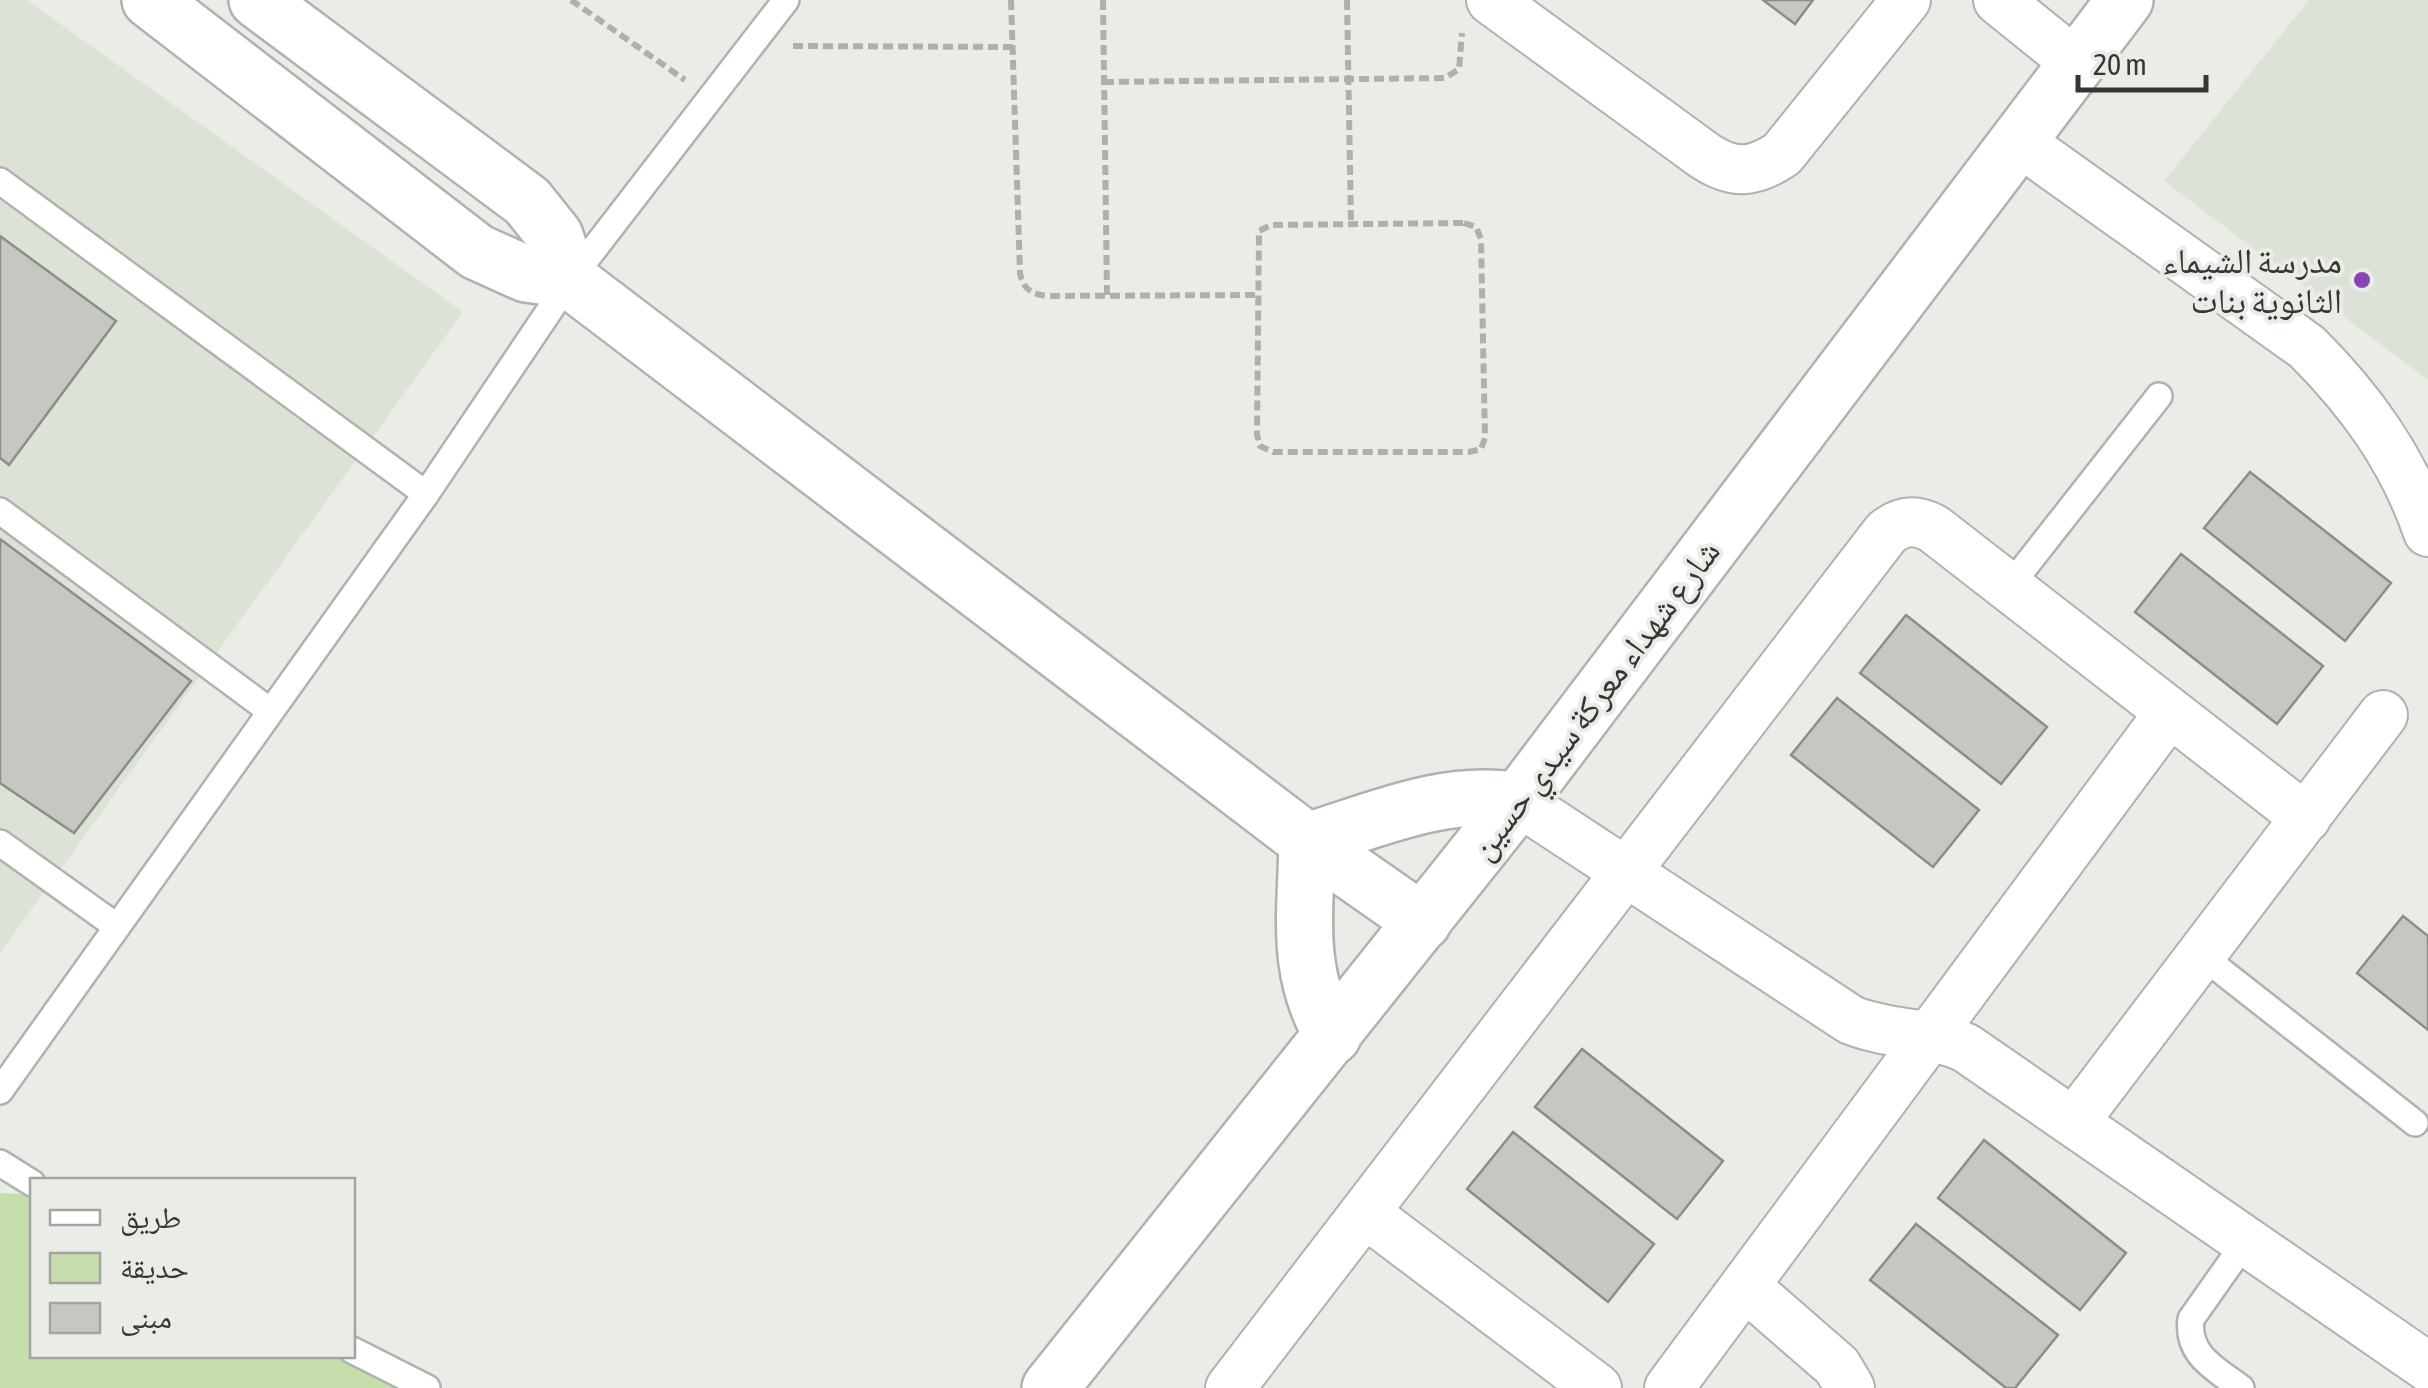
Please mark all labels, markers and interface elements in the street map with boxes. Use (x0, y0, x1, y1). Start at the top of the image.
scale bar (2078, 30, 2206, 92)
text: 20 m (2093, 47, 2147, 81)
place label: مدرسة الشيماء الثانوية بنات (2162, 240, 2342, 321)
marker: مدرسة الشيماء الثانوية بنات (2351, 269, 2373, 291)
street label: شارع شهداء معركة سيدي حسين (1461, 531, 1734, 872)
legend (30, 1178, 355, 1358)
text: طريق (120, 1200, 181, 1236)
text: حديقة (120, 1250, 189, 1285)
text: مبنى (120, 1300, 172, 1336)

